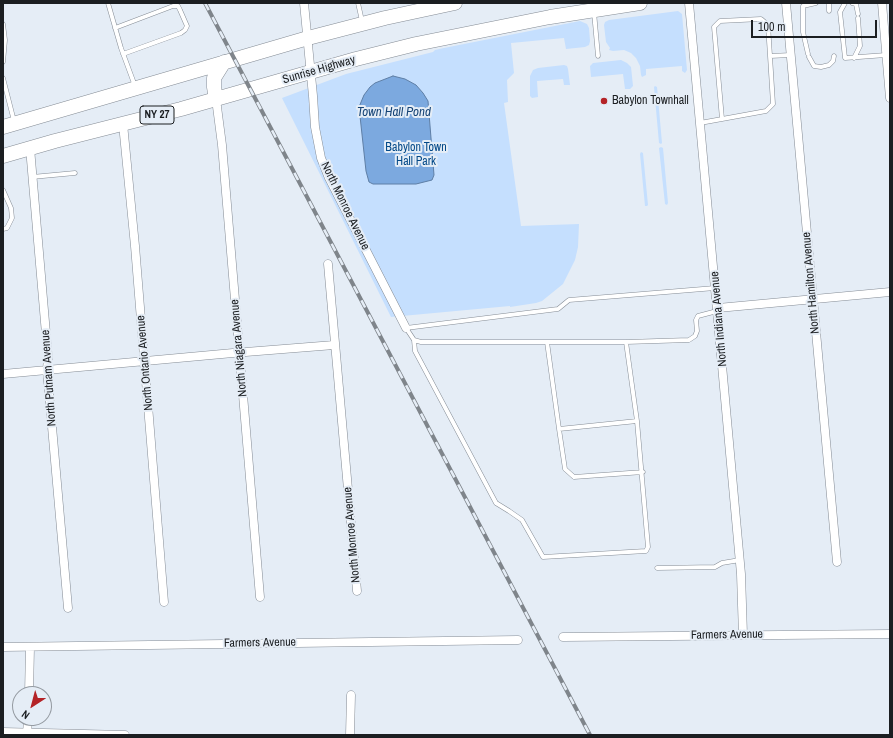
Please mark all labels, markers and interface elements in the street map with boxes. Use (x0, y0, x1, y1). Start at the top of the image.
scale bar (753, 12, 879, 38)
text: 100 m (758, 19, 785, 35)
street label: Sunrise Highway (281, 53, 357, 87)
place label: Babylon Townhall (612, 94, 689, 108)
marker: Babylon Townhall (599, 96, 609, 106)
water label: Town Hall Pond (357, 105, 431, 121)
road number: NY 27 (140, 106, 174, 124)
park label: Babylon Town Hall Park (385, 141, 447, 169)
street label: North Monroe Avenue (317, 160, 373, 252)
street label: North Hamilton Avenue (799, 232, 823, 334)
street label: North Indiana Avenue (708, 271, 730, 367)
street label: North Niagara Avenue (228, 299, 250, 397)
street label: North Ontario Avenue (134, 315, 156, 411)
street label: North Putnam Avenue (38, 329, 60, 427)
street label: North Monroe Avenue (341, 487, 363, 583)
street label: Farmers Avenue (691, 627, 763, 643)
street label: Farmers Avenue (224, 635, 296, 651)
north arrow (12, 686, 52, 726)
text: N (19, 707, 32, 722)

